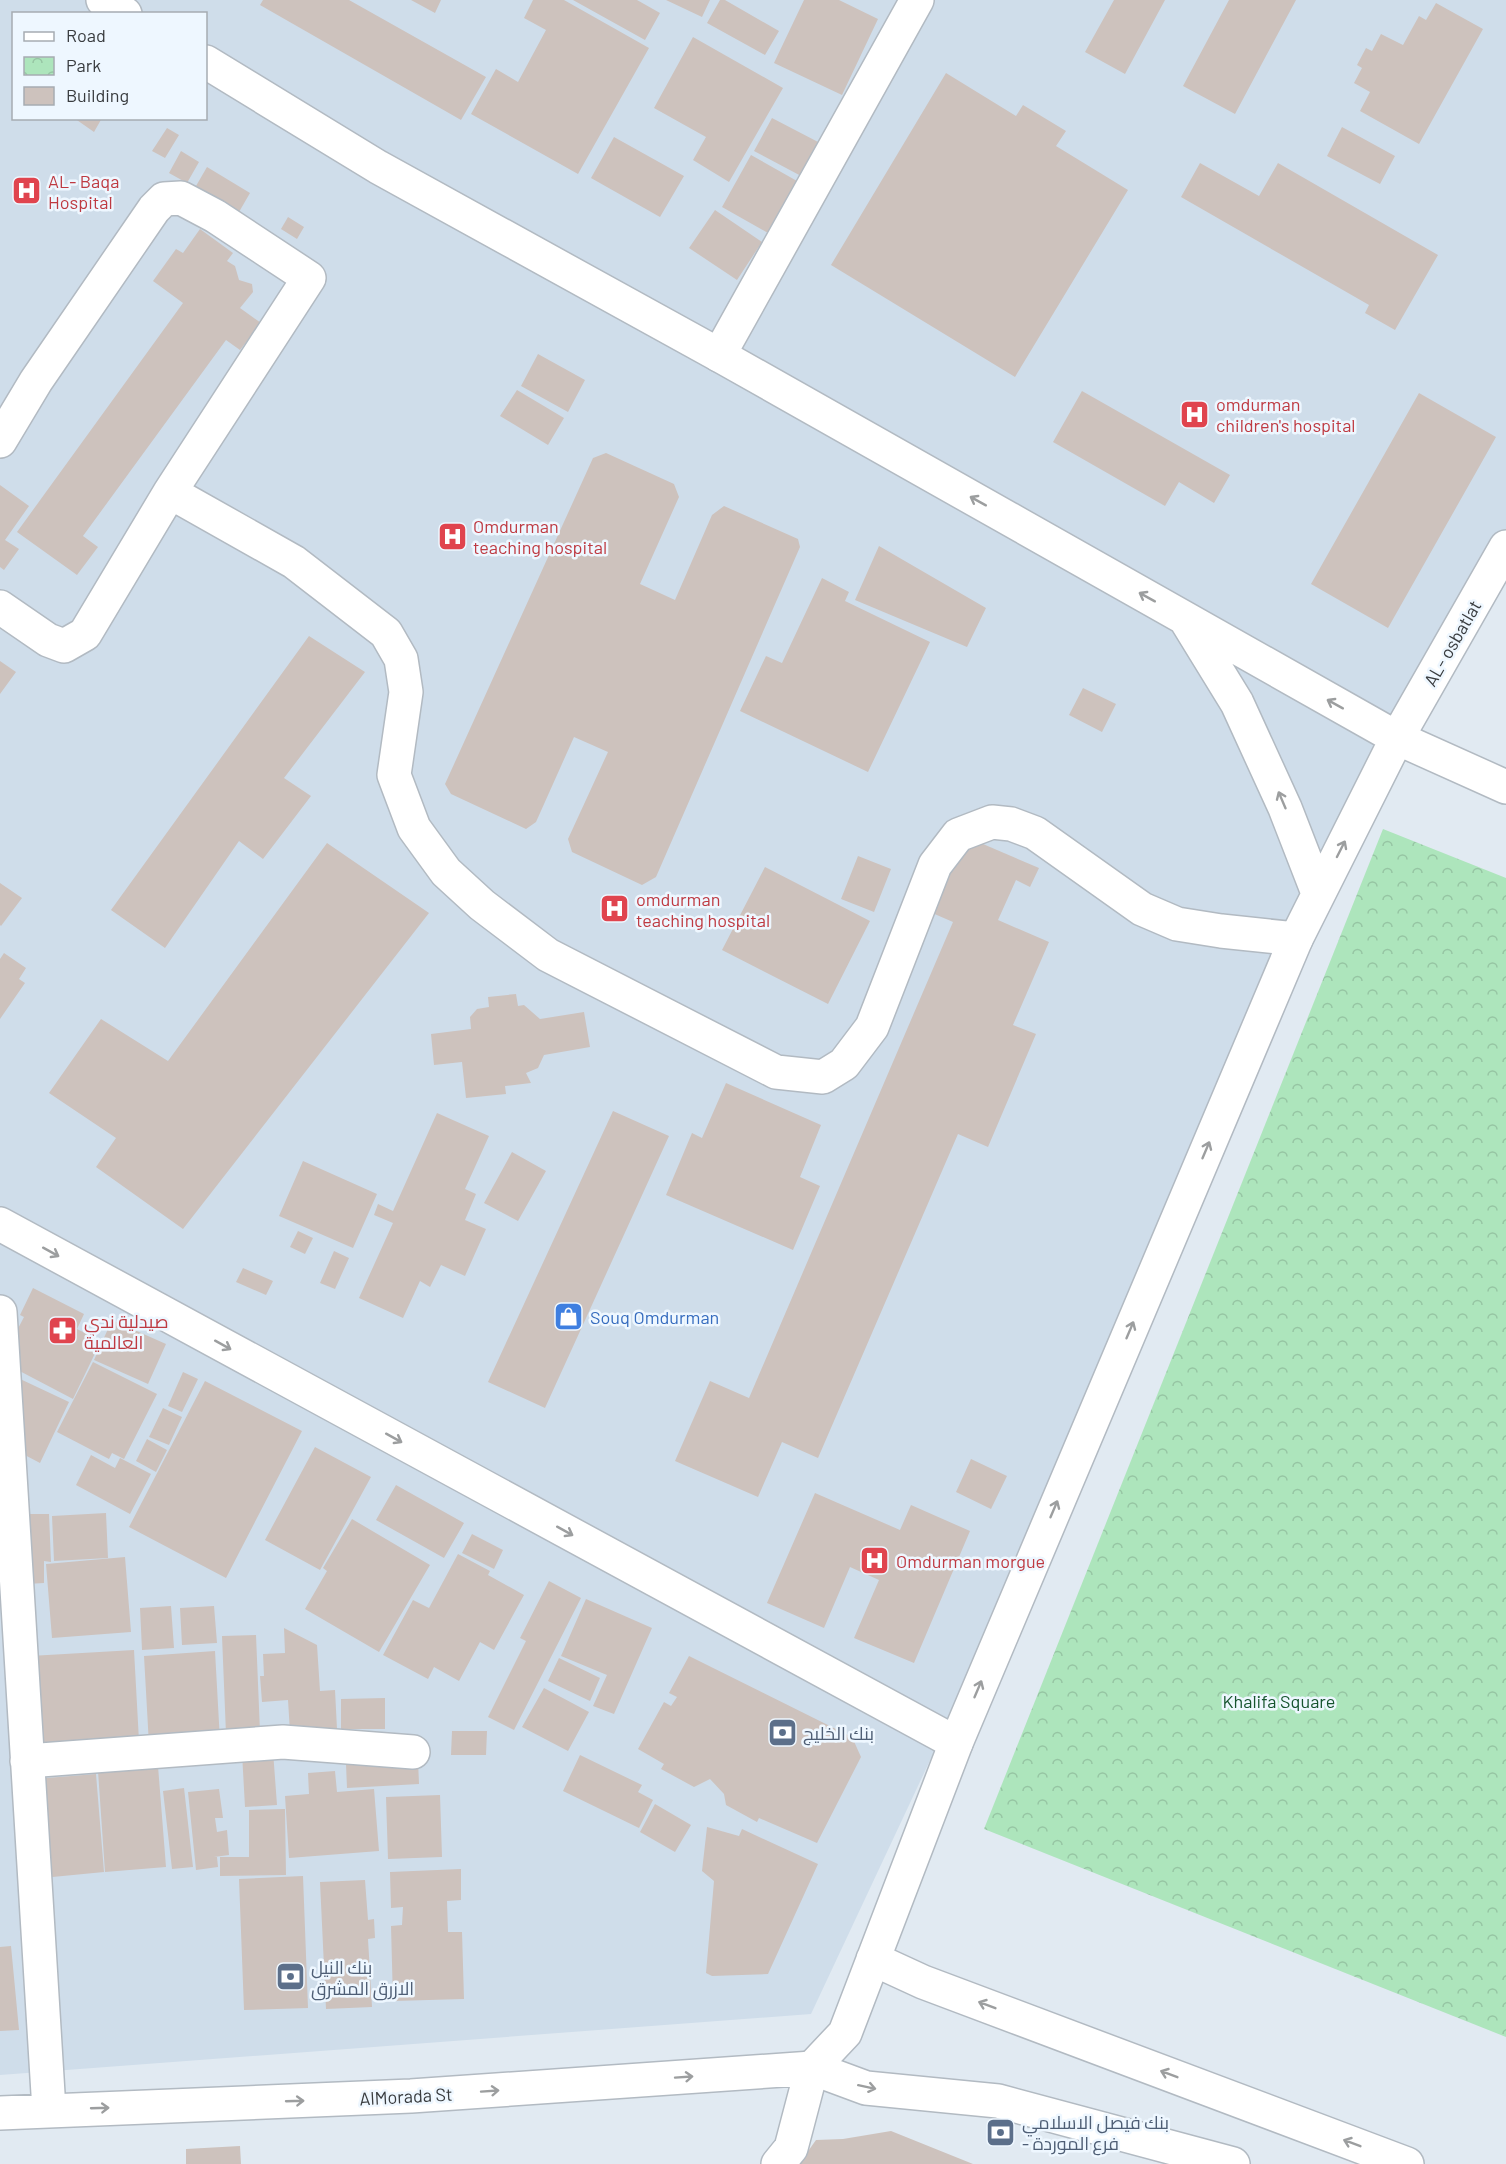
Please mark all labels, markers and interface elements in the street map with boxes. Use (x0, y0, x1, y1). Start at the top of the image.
legend (12, 12, 207, 120)
text: Road (66, 24, 106, 46)
text: Park (66, 54, 101, 76)
text: Building (66, 84, 129, 106)
place label: AL- Baqa Hospital (48, 170, 119, 213)
hospital icon: AL- Baqa Hospital (11, 175, 43, 207)
place label: omdurman children's hospital (1216, 393, 1355, 436)
hospital icon: omdurman children's hospital (1179, 398, 1211, 430)
one-way arrow (969, 495, 987, 506)
place label: Omdurman teaching hospital (473, 515, 607, 558)
hospital icon: Omdurman teaching hospital (436, 520, 468, 552)
one-way arrow (1139, 591, 1157, 602)
street label: AL- osbatlat (1419, 596, 1485, 690)
one-way arrow (1327, 698, 1344, 710)
one-way arrow (1275, 791, 1287, 809)
one-way arrow (1335, 841, 1347, 858)
place label: omdurman teaching hospital (636, 888, 770, 931)
hospital icon: omdurman teaching hospital (599, 893, 631, 925)
one-way arrow (1201, 1142, 1212, 1160)
one-way arrow (42, 1247, 60, 1258)
shop icon: Souq Omdurman (553, 1301, 585, 1333)
place label: Souq Omdurman (590, 1306, 719, 1328)
place label: صيدلية ندي العالمية (84, 1310, 169, 1353)
pharmacy icon: صيدلية ندي العالمية (47, 1315, 79, 1347)
one-way arrow (1125, 1321, 1136, 1339)
one-way arrow (214, 1339, 231, 1351)
one-way arrow (385, 1432, 402, 1444)
one-way arrow (1049, 1501, 1060, 1519)
one-way arrow (556, 1526, 574, 1537)
hospital icon: Omdurman morgue (859, 1545, 891, 1577)
place label: Omdurman morgue (896, 1550, 1045, 1572)
one-way arrow (974, 1680, 985, 1698)
park label: Khalifa Square (1223, 1690, 1335, 1712)
bank icon: بنك الخليج (766, 1717, 798, 1749)
place label: بنك الخليج (803, 1722, 874, 1746)
place label: بنك النيل الازرق المشرق (311, 1956, 414, 2001)
bank icon: بنك النيل الازرق المشرق (274, 1961, 306, 1993)
one-way arrow (978, 1999, 997, 2010)
one-way arrow (1161, 2068, 1179, 2079)
one-way arrow (674, 2071, 694, 2082)
one-way arrow (858, 2082, 877, 2094)
street label: AlMorada St (359, 2083, 453, 2109)
one-way arrow (479, 2085, 499, 2096)
one-way arrow (285, 2095, 305, 2106)
one-way arrow (90, 2103, 110, 2114)
place label: بنك فيصل الاسلامي - فرع الموردة (1022, 2111, 1169, 2156)
bank icon: بنك فيصل الاسلامي - فرع الموردة (985, 2116, 1017, 2148)
one-way arrow (1343, 2137, 1362, 2148)

